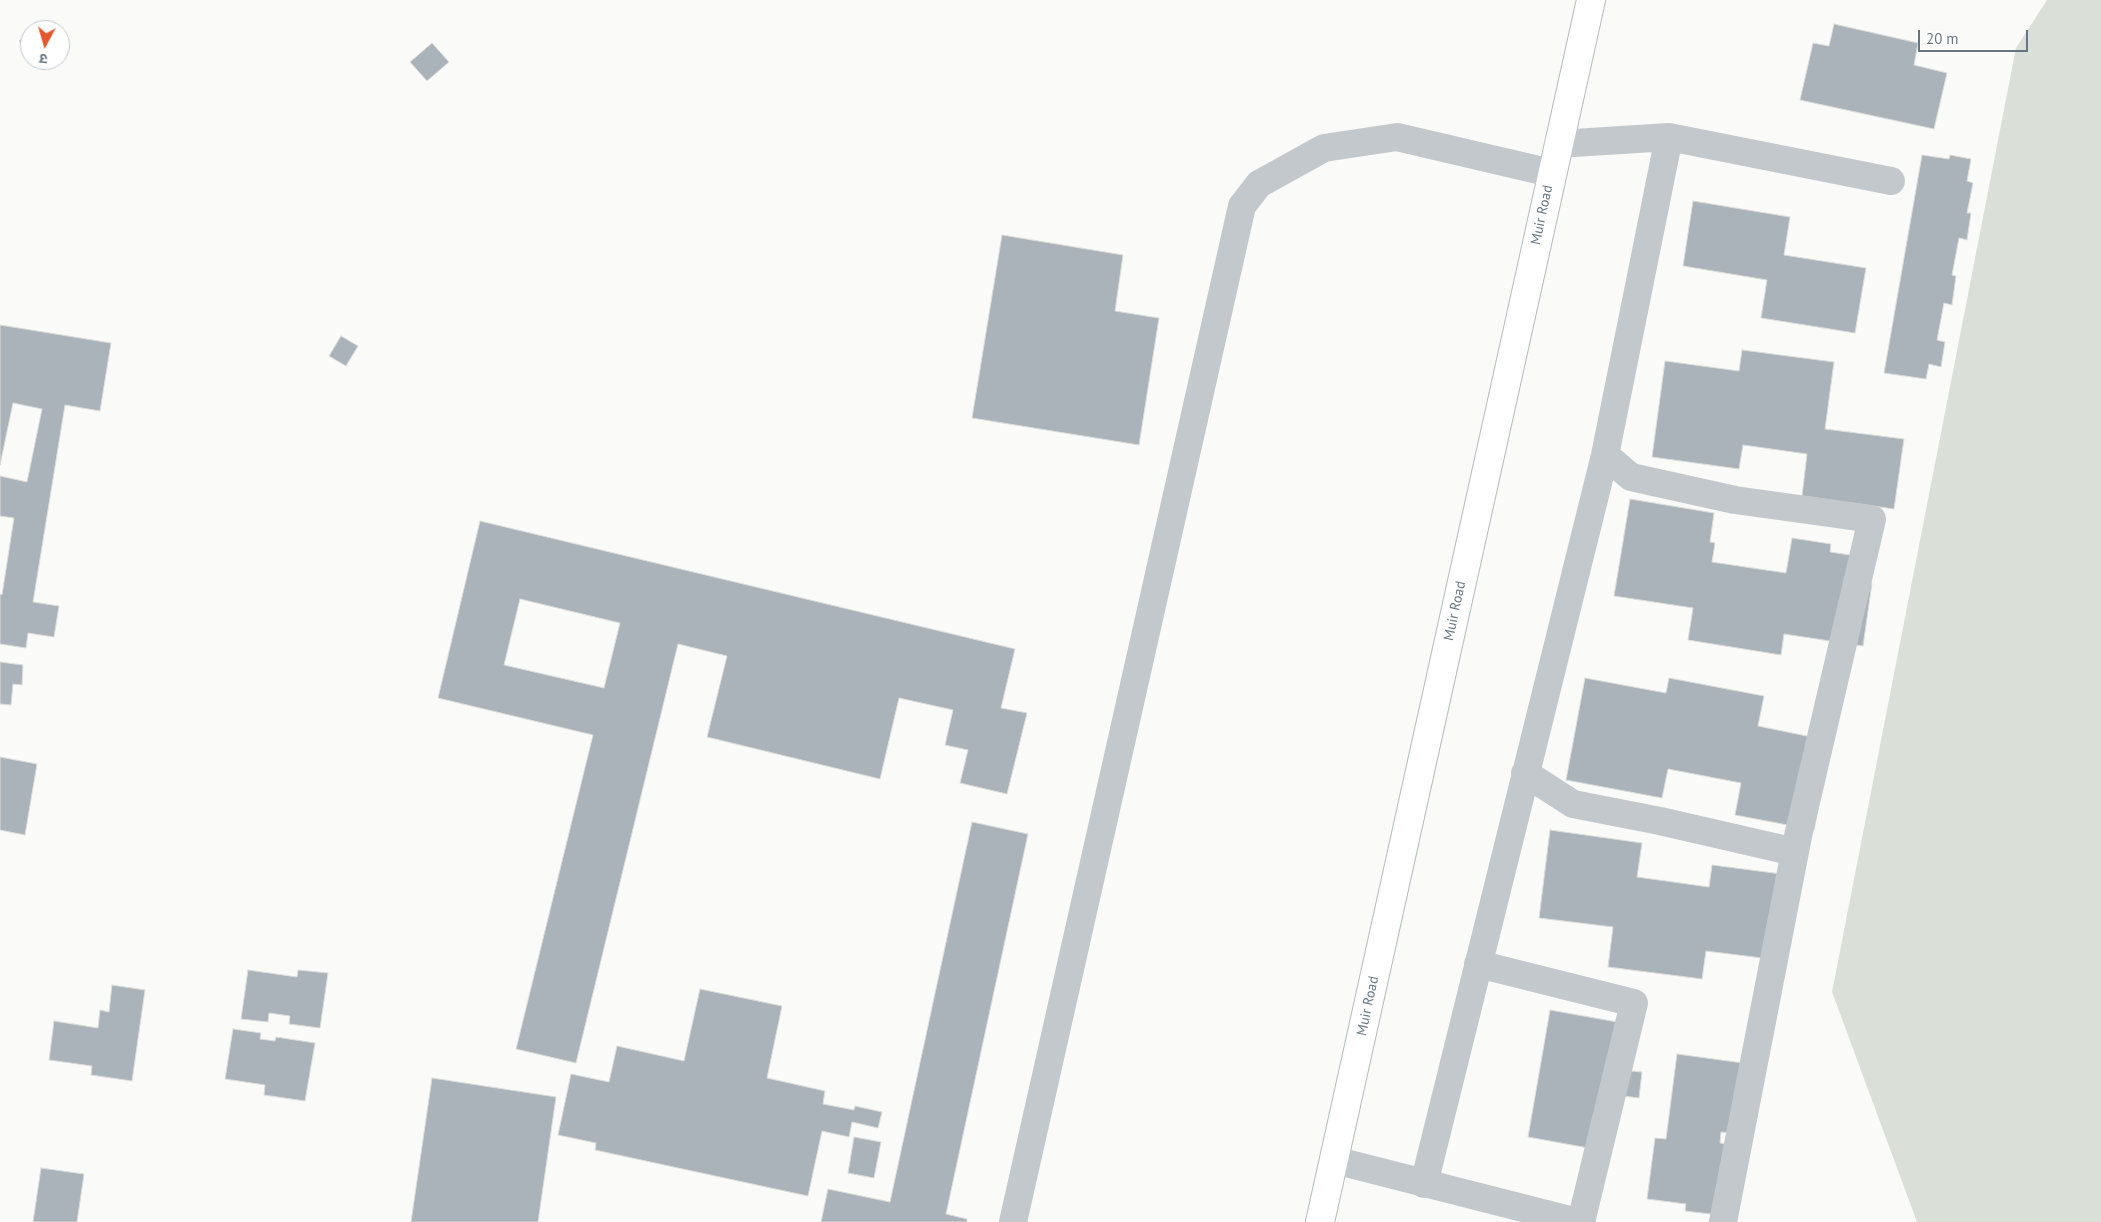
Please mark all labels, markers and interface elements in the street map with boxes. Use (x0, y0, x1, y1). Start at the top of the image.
north arrow (20, 20, 70, 70)
scale bar (1921, 20, 2031, 52)
text: 20 m (1926, 29, 1959, 48)
text: उ (39, 50, 49, 68)
street label: Muir Road (1527, 184, 1557, 246)
street label: Muir Road (1440, 580, 1470, 642)
street label: Muir Road (1353, 975, 1383, 1037)

